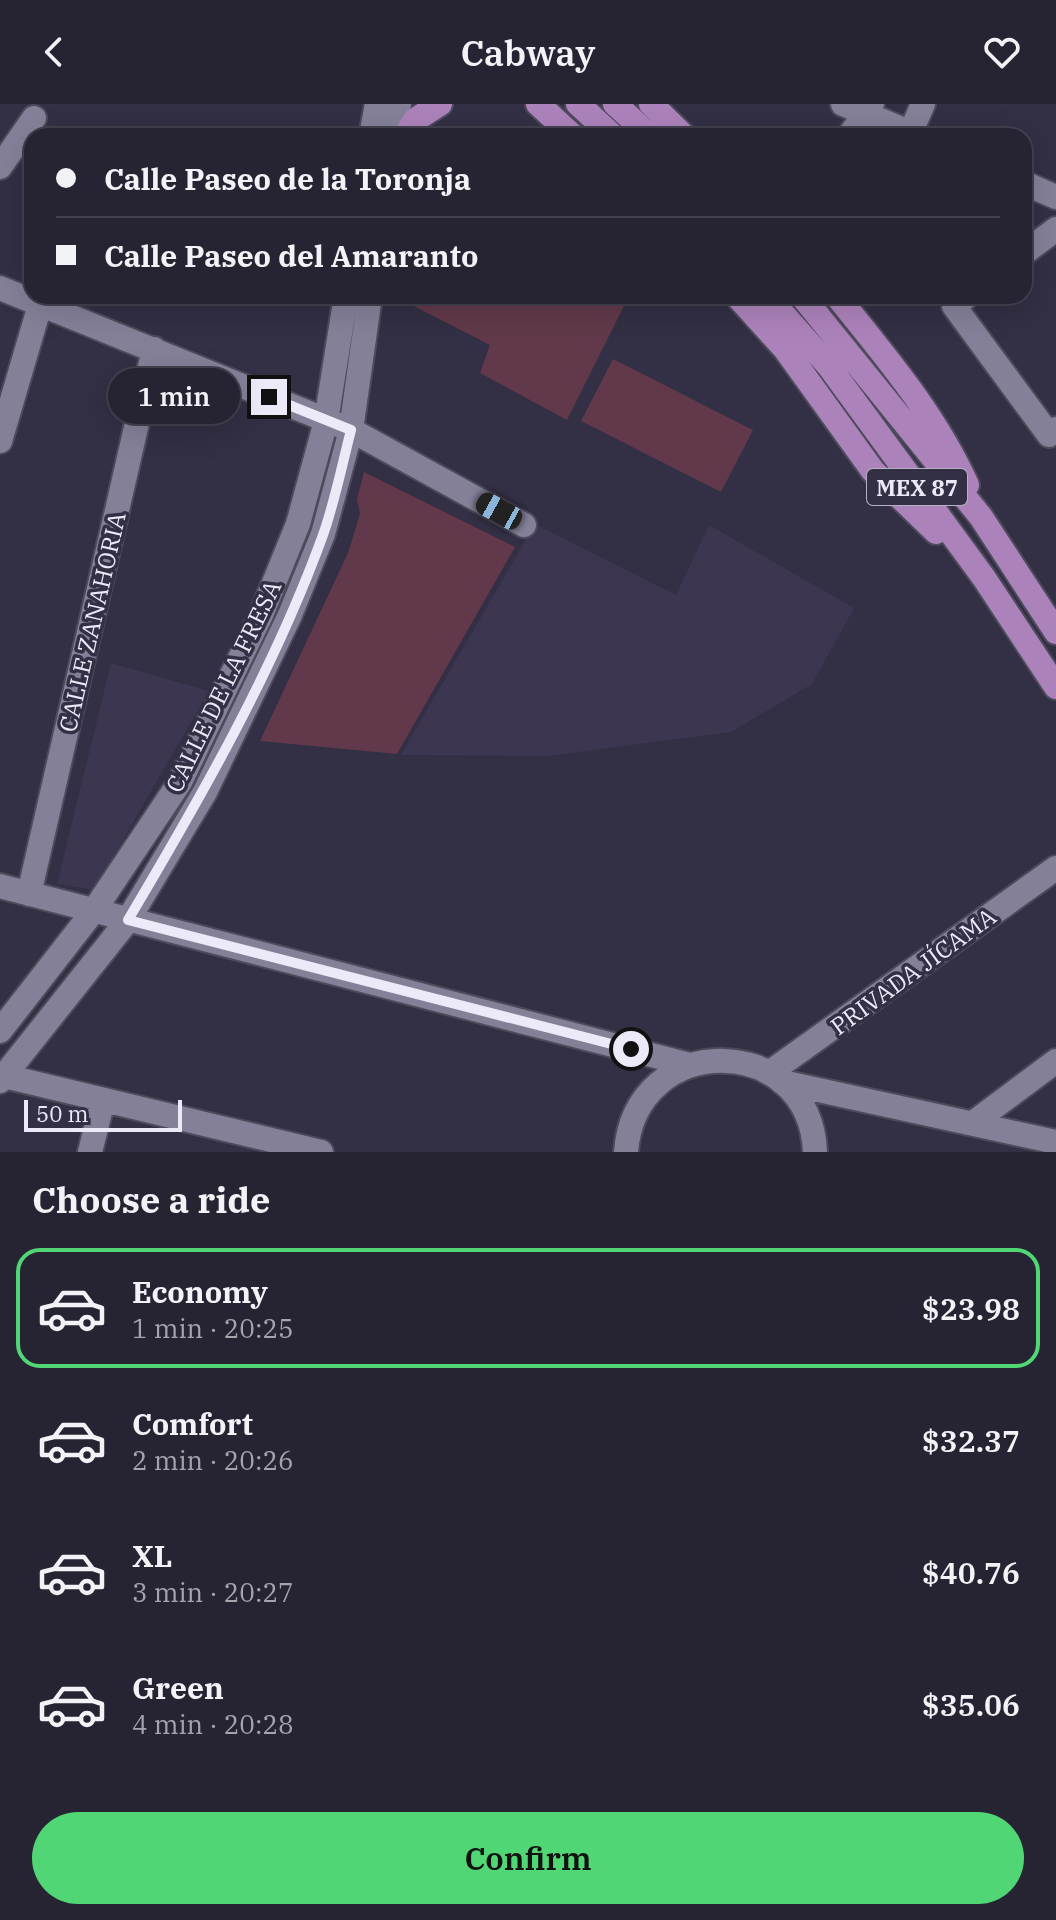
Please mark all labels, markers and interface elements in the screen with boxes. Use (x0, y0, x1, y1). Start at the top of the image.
text: Cabway (461, 29, 595, 76)
icon: back (32, 30, 76, 74)
icon: heart (980, 30, 1024, 74)
text: Calle Paseo de la Toronja (104, 159, 471, 198)
text: Calle Paseo del Amaranto (104, 236, 478, 275)
callout: 1 min (109, 369, 241, 425)
text: 1 min (138, 379, 210, 413)
route end (251, 379, 287, 415)
road number: MEX 87 (867, 469, 967, 505)
car (472, 489, 526, 533)
street label: CALLE ZANAHORIA (51, 508, 133, 735)
street label: CALLE DE LA FRESA (158, 574, 289, 797)
street label: PRIVADA JÍCAMA (824, 900, 1003, 1042)
route start (613, 1031, 649, 1067)
scale bar (24, 1096, 182, 1132)
text: 50 m (36, 1099, 88, 1128)
text: Choose a ride (32, 1176, 271, 1223)
icon: car (36, 1272, 108, 1344)
text: Economy (132, 1272, 268, 1311)
text: $23.98 (922, 1289, 1020, 1328)
text: 1 min · 20:25 (132, 1311, 294, 1345)
icon: car (36, 1404, 108, 1476)
text: Comfort (132, 1404, 253, 1443)
text: $32.37 (922, 1421, 1020, 1460)
text: 2 min · 20:26 (132, 1443, 294, 1477)
icon: car (36, 1536, 108, 1608)
text: XL (132, 1536, 172, 1575)
text: $40.76 (922, 1553, 1020, 1592)
text: 3 min · 20:27 (132, 1575, 294, 1609)
icon: car (36, 1668, 108, 1740)
text: Green (132, 1668, 224, 1707)
text: $35.06 (922, 1685, 1020, 1724)
text: 4 min · 20:28 (132, 1707, 294, 1741)
button: Confirm (32, 1812, 1024, 1904)

